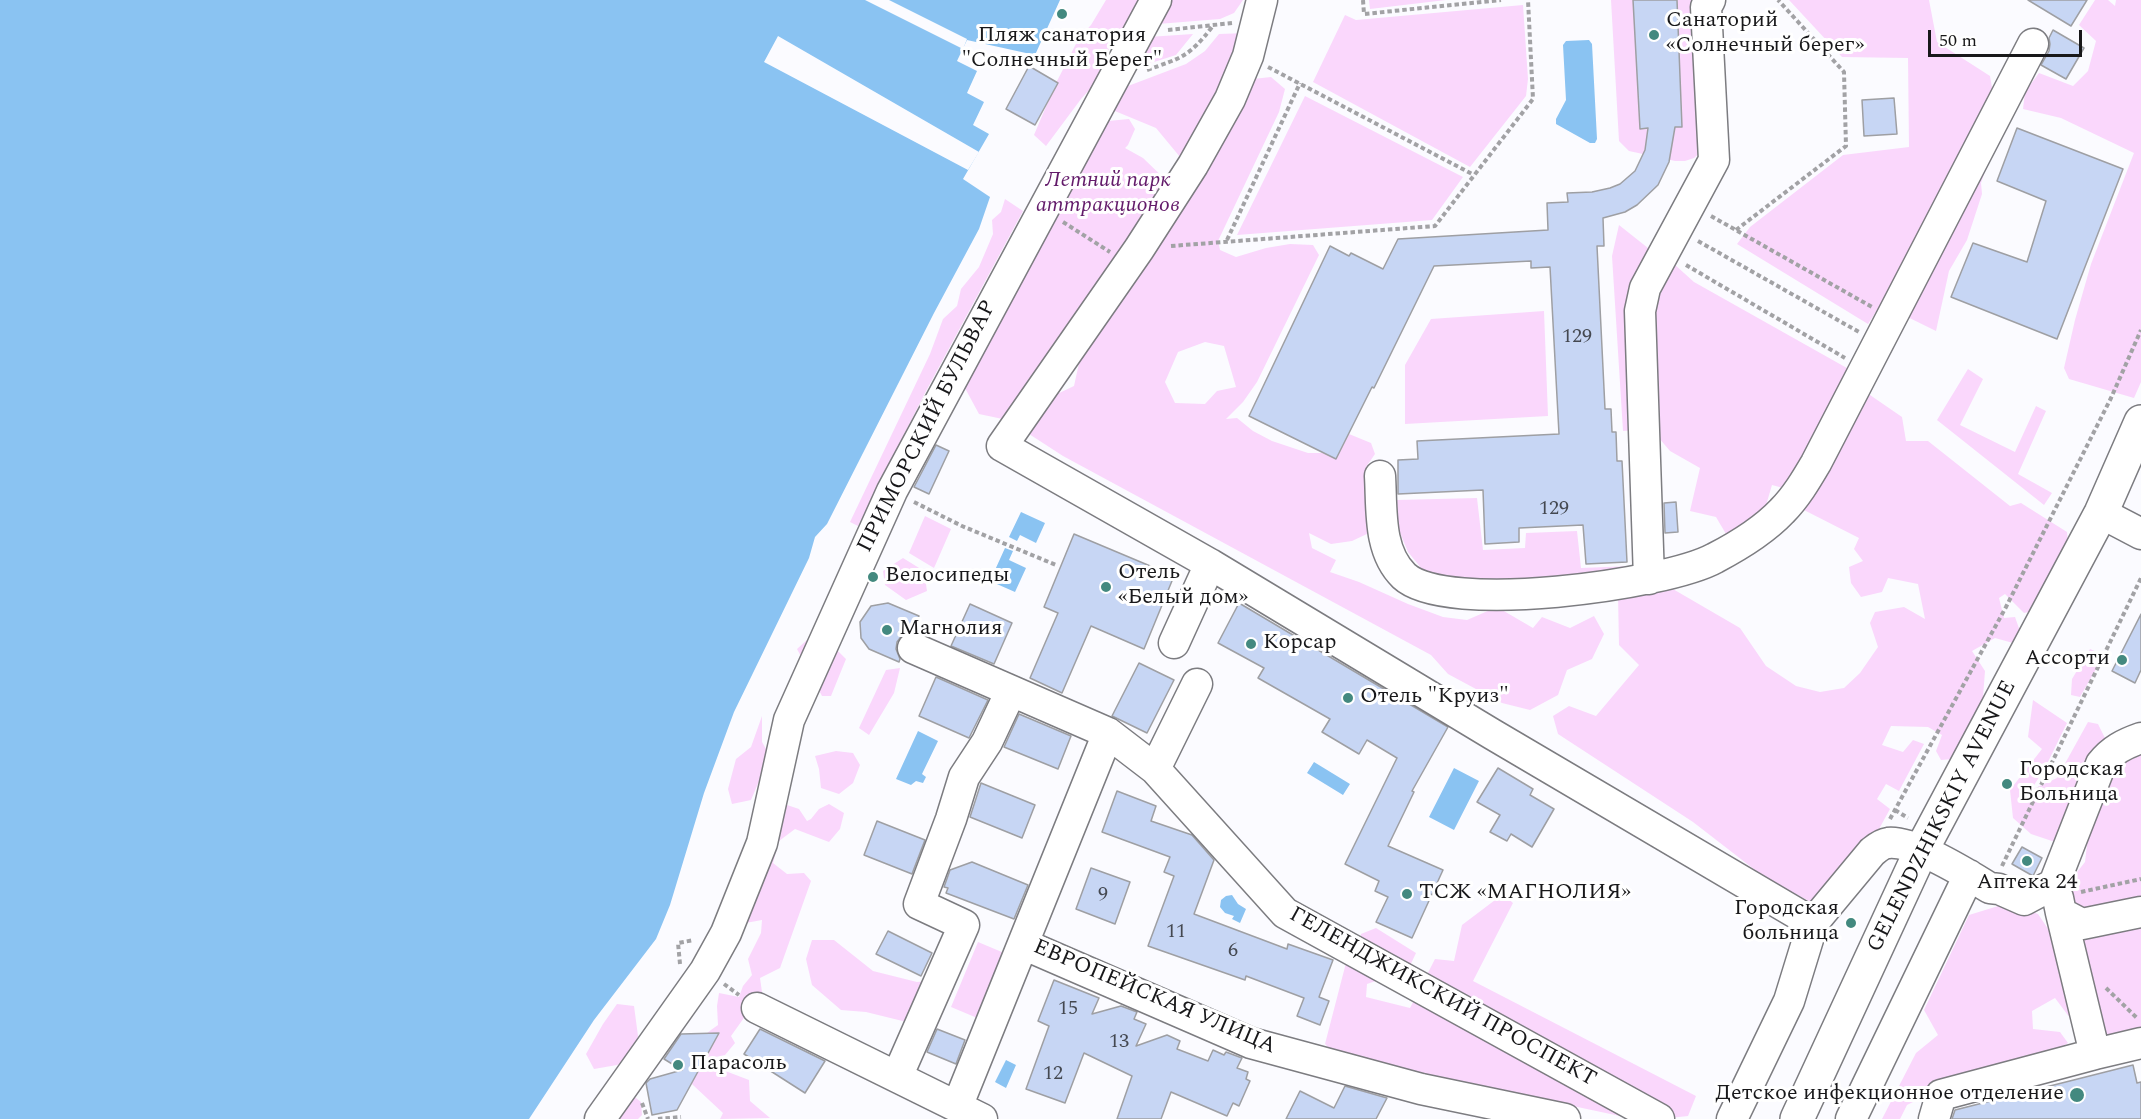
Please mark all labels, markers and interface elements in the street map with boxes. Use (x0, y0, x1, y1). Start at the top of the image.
marker: Пляж санатория "Солнечный Берег" (1055, 7, 1069, 21)
place label: Санаторий «Солнечный берег» (1666, 9, 1865, 60)
scale bar (1931, 18, 2086, 56)
place label: Пляж санатория "Солнечный Берег" (962, 24, 1162, 76)
text: 50 m (1939, 27, 1977, 54)
marker: Санаторий «Солнечный берег» (1647, 28, 1661, 42)
park label: Летний парк аттракционов (1036, 169, 1180, 220)
street label: ПРИМОРСКИЙ БУЛЬВАР (853, 296, 1003, 558)
house number: 129 (1562, 326, 1592, 350)
house number: 129 (1539, 498, 1569, 522)
place label: Отель «Белый дом» (1118, 561, 1248, 612)
place label: Велосипеды (885, 564, 1009, 590)
marker: Велосипеды (866, 570, 880, 584)
marker: Отель «Белый дом» (1099, 580, 1113, 594)
place label: Магнолия (899, 617, 1003, 643)
marker: Магнолия (880, 623, 894, 637)
place label: Корсар (1263, 631, 1337, 657)
marker: Корсар (1244, 637, 1258, 651)
place label: Ассорти (2024, 647, 2110, 673)
marker: Ассорти (2115, 653, 2129, 667)
street label: GELENDZHIKSKIY AVENUE (1863, 677, 2023, 957)
place label: Отель "Круиз" (1360, 685, 1509, 711)
marker: Отель "Круиз" (1341, 691, 1355, 705)
place label: Городская Больница (2019, 758, 2124, 810)
marker: Городская Больница (2000, 777, 2014, 791)
marker: Аптека 24 (2020, 854, 2034, 868)
place label: Аптека 24 (1977, 871, 2077, 897)
place label: ТСЖ «МАГНОЛИЯ» (1419, 881, 1631, 907)
house number: 9 (1098, 884, 1108, 908)
marker: ТСЖ «МАГНОЛИЯ» (1400, 887, 1414, 901)
place label: Городская больница (1734, 897, 1839, 948)
street label: ГЕЛЕНДЖИКСКИЙ ПРОСПЕКТ (1284, 902, 1600, 1094)
marker: Городская больница (1844, 916, 1858, 930)
house number: 11 (1166, 921, 1186, 945)
street label: ЕВРОПЕЙСКАЯ УЛИЦА (1029, 935, 1279, 1061)
house number: 6 (1228, 940, 1238, 964)
house number: 15 (1058, 998, 1078, 1022)
house number: 13 (1109, 1031, 1129, 1055)
place label: Парасоль (690, 1052, 786, 1078)
marker: Парасоль (671, 1058, 685, 1072)
house number: 12 (1043, 1063, 1063, 1087)
place label: Детское инфекционное отделение (1715, 1082, 2064, 1108)
marker: Детское инфекционное отделение (2068, 1086, 2086, 1104)

